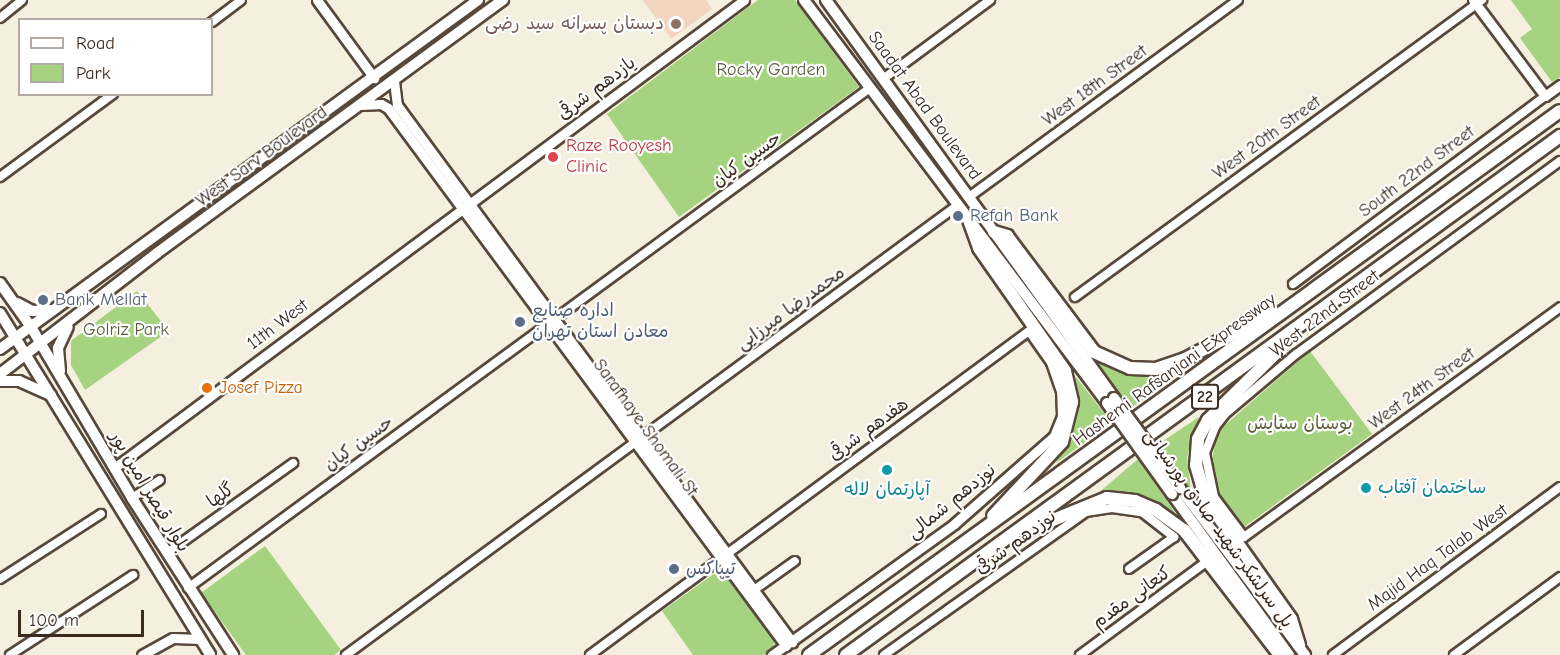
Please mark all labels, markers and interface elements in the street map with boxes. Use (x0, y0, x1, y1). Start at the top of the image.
place label: دبستان پسرانه سید رضی (485, 13, 664, 35)
marker: دبستان پسرانه سید رضی (669, 17, 683, 31)
legend (18, 18, 213, 96)
street label: Saadat Abad Boulevard (863, 27, 985, 185)
text: Road (76, 33, 115, 54)
street label: West 18th Street (1038, 41, 1152, 131)
street label: یازدهم شرقی (554, 53, 640, 125)
park label: Rocky Garden (717, 59, 825, 81)
text: Park (76, 63, 110, 84)
street label: West 20th Street (1209, 92, 1325, 184)
street label: West Sarv Boulevard (192, 102, 332, 212)
street label: South 22nd Street (1355, 122, 1479, 222)
street label: حسین کیان (708, 128, 786, 192)
place label: Raze Rooyesh Clinic (566, 136, 672, 178)
marker: Raze Rooyesh Clinic (544, 148, 562, 166)
place label: Refah Bank (970, 205, 1058, 227)
marker: Refah Bank (951, 209, 965, 223)
street label: محمدرضا میرزایی (733, 262, 849, 356)
street label: West 22nd Street (1266, 266, 1384, 362)
place label: Bank Mellat (55, 289, 147, 311)
street label: Hashemi Rafsanjani Expressway (1069, 289, 1281, 451)
marker: Bank Mellat (36, 293, 50, 307)
street label: 11th West (243, 295, 313, 355)
place label: اداره صنایع معادن استان تهران (532, 301, 668, 344)
marker: اداره صنایع معادن استان تهران (513, 315, 527, 329)
park label: Golriz Park (83, 319, 169, 341)
street label: West 24th Street (1365, 343, 1479, 435)
street label: Sarafhaye Shomali St (588, 355, 702, 501)
place label: Josef Pizza (219, 377, 303, 399)
marker: Josef Pizza (200, 381, 214, 395)
road number: 22 (1190, 384, 1220, 410)
street label: هفدهم شرقی (825, 394, 913, 466)
street label: حسین کیان (320, 412, 398, 476)
park label: بوستان ستایش (1247, 413, 1353, 435)
street label: پل سرلشکر شهید صادق پورشیانی (1139, 425, 1297, 633)
street label: بلوار قیصر امین پور (104, 428, 194, 556)
street label: نوزدهم شمالی (903, 460, 1001, 544)
marker: آپارتمان لاله (880, 463, 894, 477)
place label: ساختمان آفتاب (1378, 477, 1486, 499)
street label: گلها (203, 479, 239, 513)
place label: آپارتمان لاله (844, 479, 930, 501)
marker: ساختمان آفتاب (1359, 481, 1373, 495)
street label: Majid Haq Talab West (1364, 500, 1512, 616)
street label: نوزدهم شرقی (971, 506, 1061, 580)
place label: تیپاکس (686, 558, 735, 580)
marker: تیپاکس (667, 562, 681, 576)
street label: کنعانی مقدم (1089, 562, 1175, 634)
scale bar (21, 598, 147, 636)
text: 100 m (29, 610, 79, 631)

